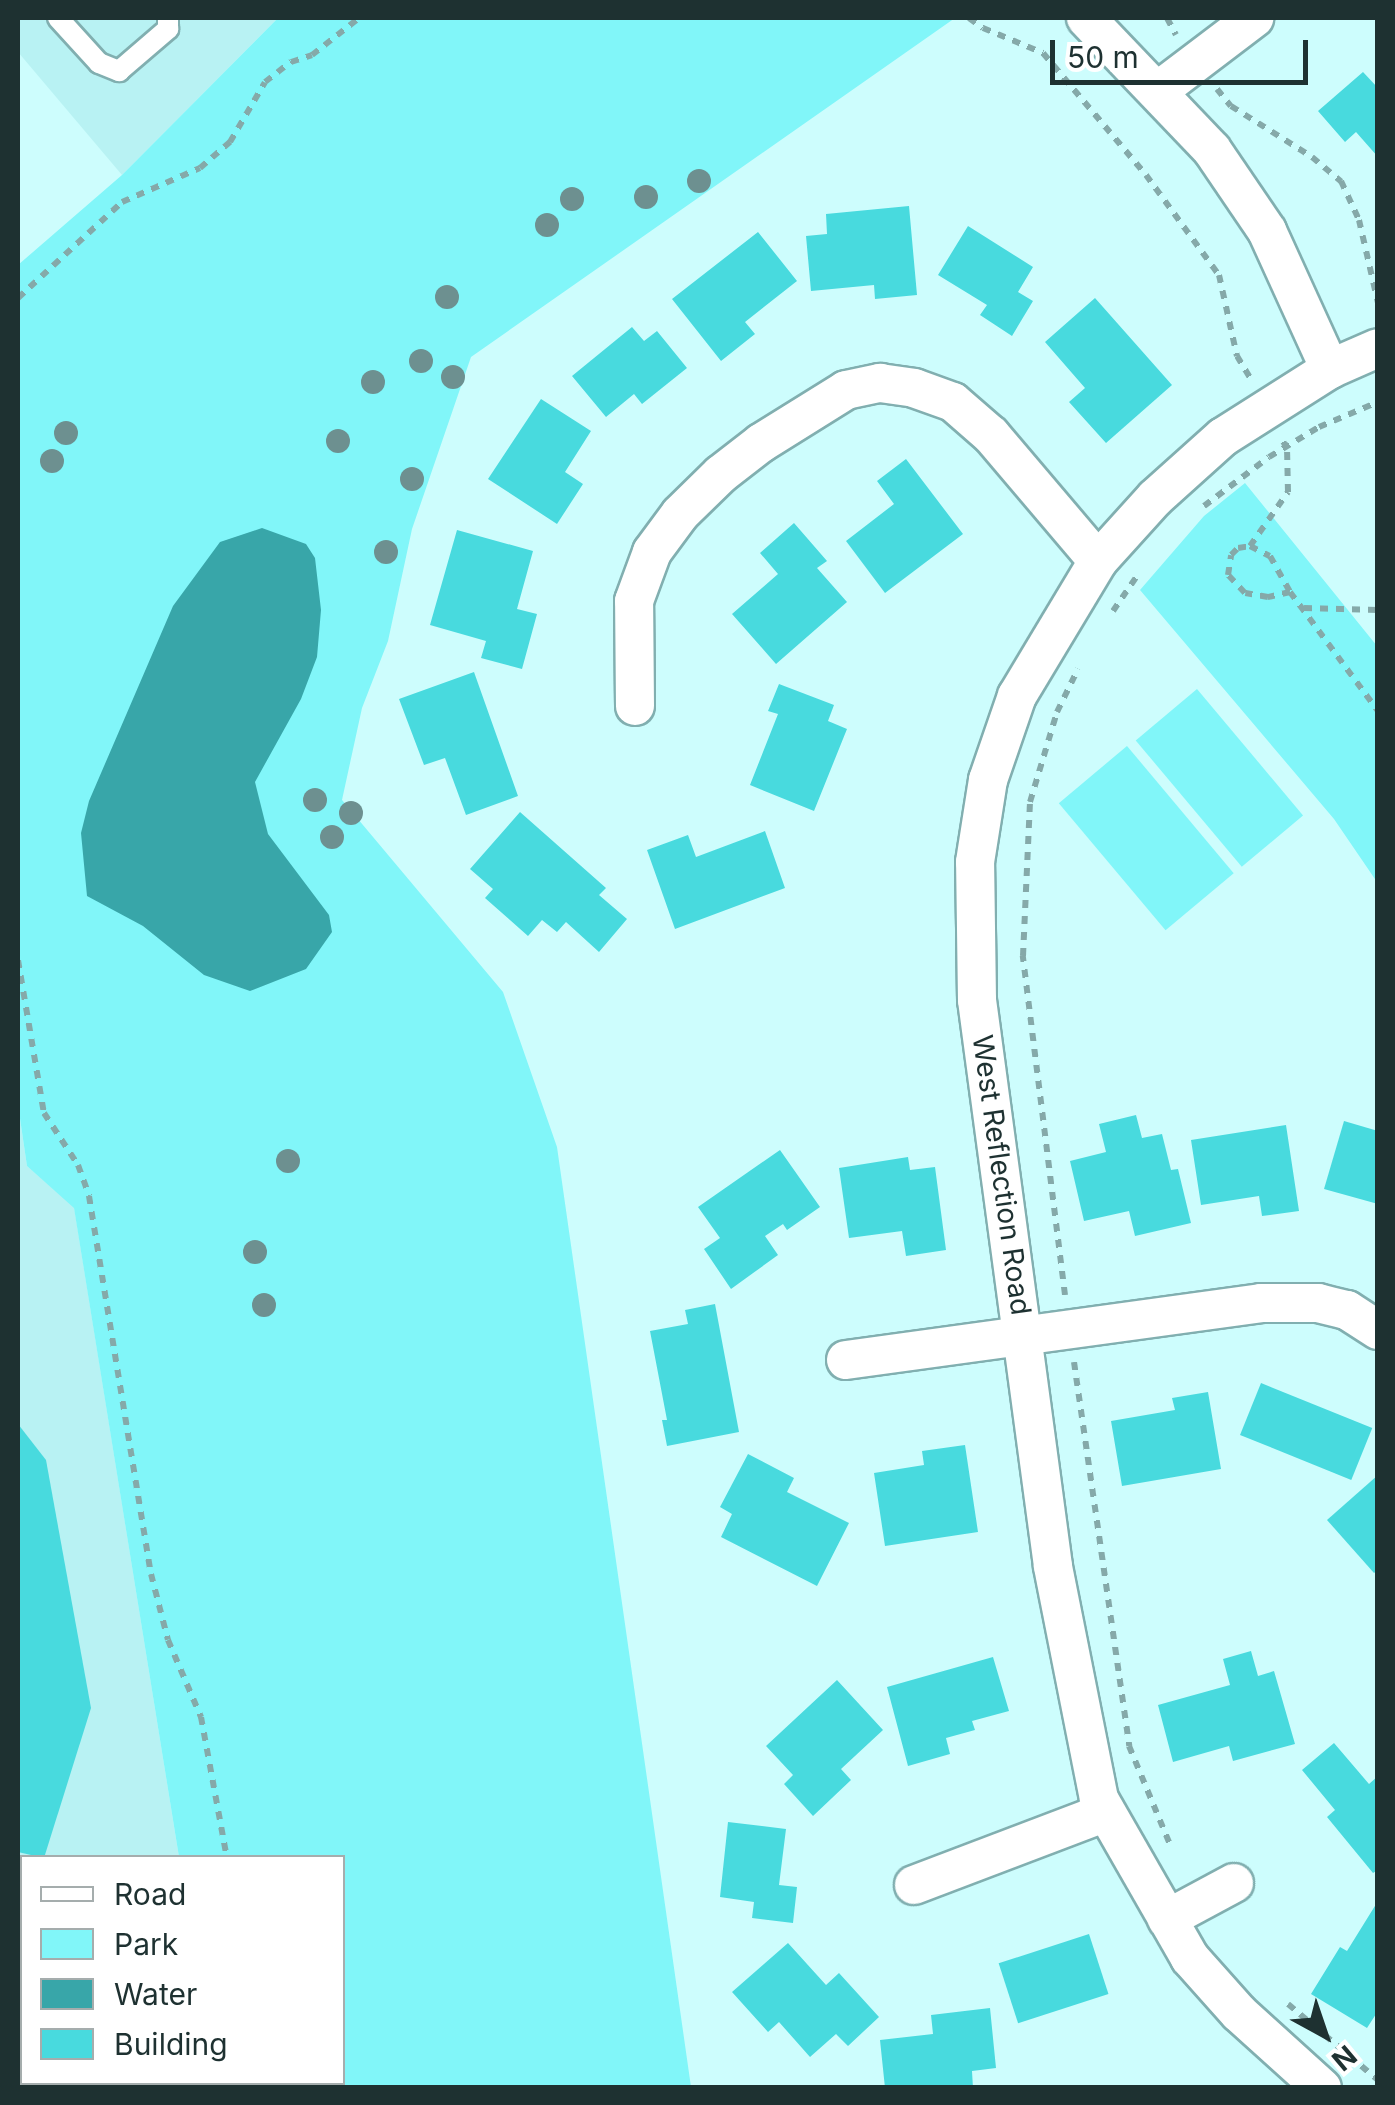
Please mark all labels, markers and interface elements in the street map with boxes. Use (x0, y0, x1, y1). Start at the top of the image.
scale bar (1055, 20, 1312, 82)
text: 50 m (1067, 39, 1139, 75)
street label: West Reflection Road (966, 1033, 1038, 1317)
legend (20, 1855, 345, 2085)
text: Road (114, 1876, 186, 1912)
text: Park (114, 1926, 178, 1962)
text: Water (114, 1976, 197, 2012)
north arrow (1275, 1985, 1375, 2085)
text: Building (114, 2026, 228, 2062)
text: N (1325, 2038, 1363, 2078)

